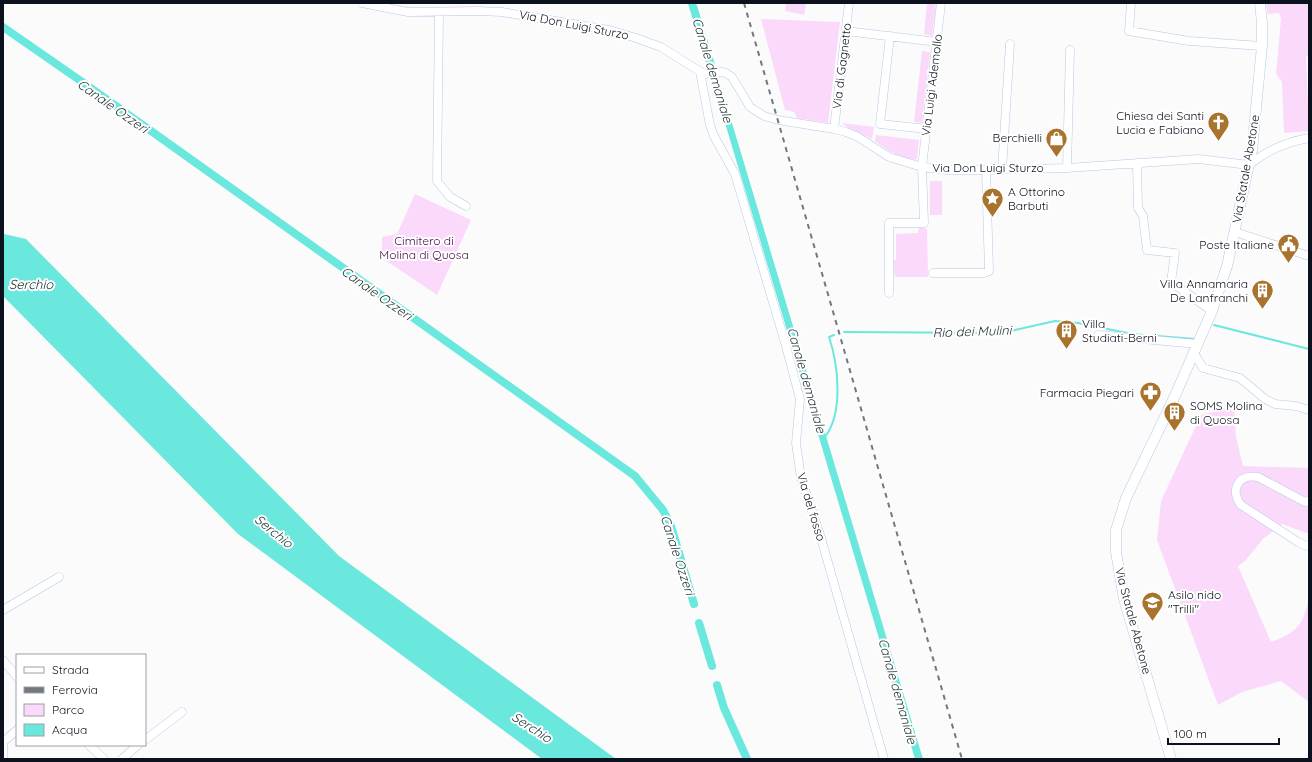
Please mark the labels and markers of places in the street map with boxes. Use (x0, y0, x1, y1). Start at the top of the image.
place label: Chiesa dei Santi Lucia e Fabiano (1116, 108, 1204, 137)
church icon: Chiesa dei Santi Lucia e Fabiano (1206, 110, 1232, 143)
shop icon: Berchielli (1044, 125, 1070, 158)
place label: Berchielli (993, 130, 1042, 145)
place label: A Ottorino Barbuti (1008, 184, 1065, 213)
place icon: A Ottorino Barbuti (979, 186, 1005, 219)
public building icon: Poste Italiane (1276, 232, 1302, 265)
place label: Poste Italiane (1199, 237, 1274, 252)
place label: Villa Annamaria De Lanfranchi (1160, 276, 1248, 305)
building icon: Villa Annamaria De Lanfranchi (1250, 278, 1276, 311)
place label: Villa Studiati-Berni (1082, 316, 1157, 345)
building icon: Villa Studiati-Berni (1054, 318, 1080, 351)
pharmacy icon: Farmacia Piegari (1137, 380, 1163, 413)
place label: Farmacia Piegari (1040, 385, 1134, 400)
place label: SOMS Molina di Quosa (1190, 398, 1263, 427)
building icon: SOMS Molina di Quosa (1162, 400, 1188, 433)
place label: Asilo nido "Trilli" (1168, 587, 1221, 616)
school or university icon: Asilo nido "Trilli" (1140, 589, 1166, 622)

